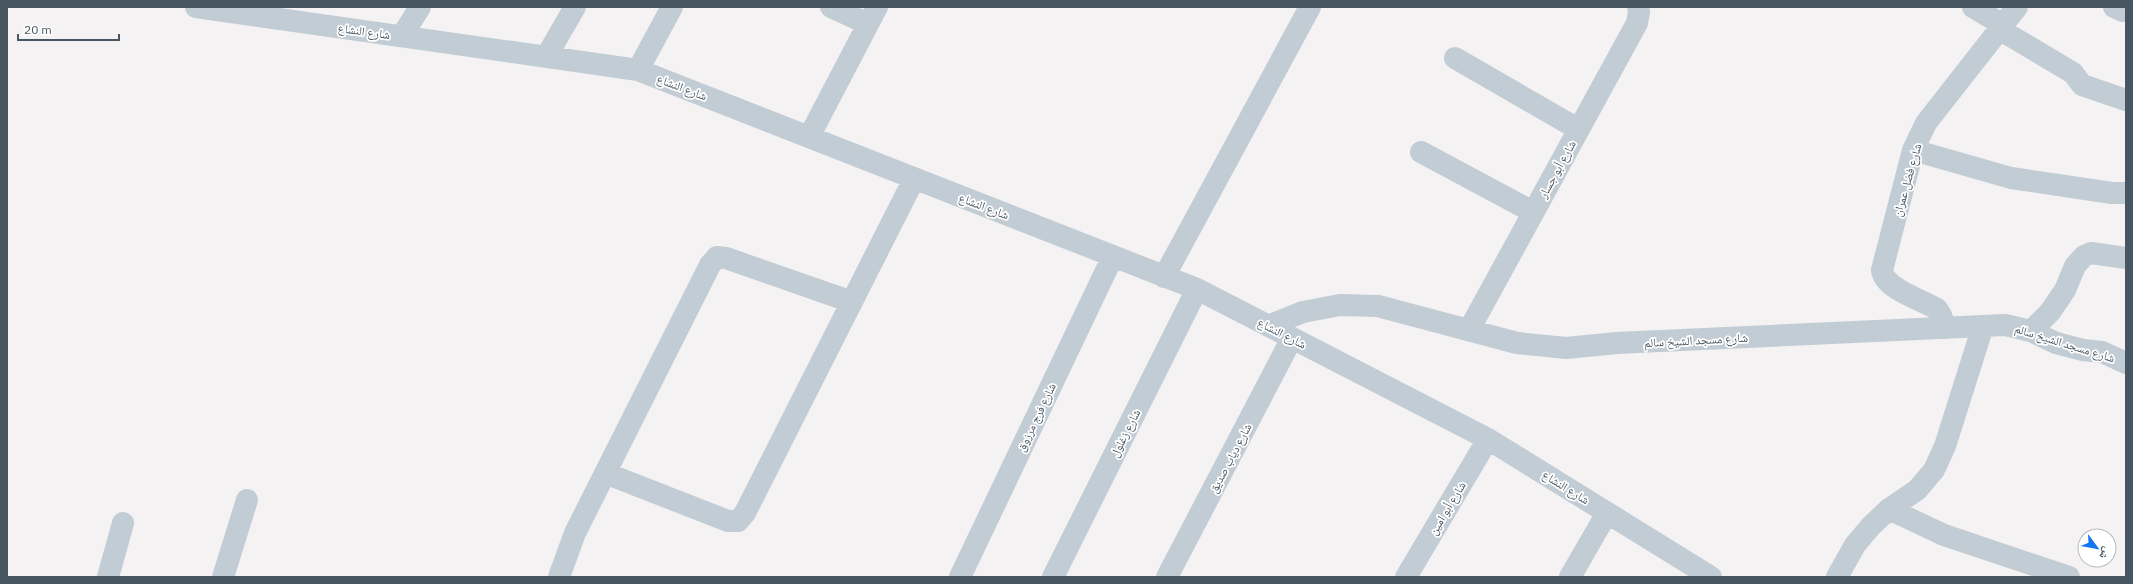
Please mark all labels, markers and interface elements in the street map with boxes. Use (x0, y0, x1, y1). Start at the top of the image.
scale bar (18, 16, 119, 42)
street label: شارع النشاع (337, 20, 391, 43)
text: 20 m (24, 22, 52, 37)
street label: شارع النشاع (654, 71, 709, 104)
street label: شارع أبو جسار (1535, 138, 1580, 202)
street label: شارع فضل عمران (1889, 141, 1926, 219)
street label: شارع النشاع (956, 190, 1011, 223)
street label: شارع النشاع (1255, 314, 1309, 353)
street label: شارع مسجد الشيخ سالم (2013, 321, 2117, 366)
street label: شارع مسجد الشيخ سالم (1644, 330, 1748, 351)
street label: شارع فرج مرزوق (1013, 380, 1060, 454)
street label: شارع زغلول (1107, 406, 1144, 460)
street label: شارع دياب صديق (1205, 420, 1256, 496)
street label: شارع النشاع (1539, 467, 1592, 508)
street label: شارع أبو امين (1425, 478, 1470, 538)
north arrow (2077, 528, 2117, 568)
text: ش (2095, 544, 2115, 562)

